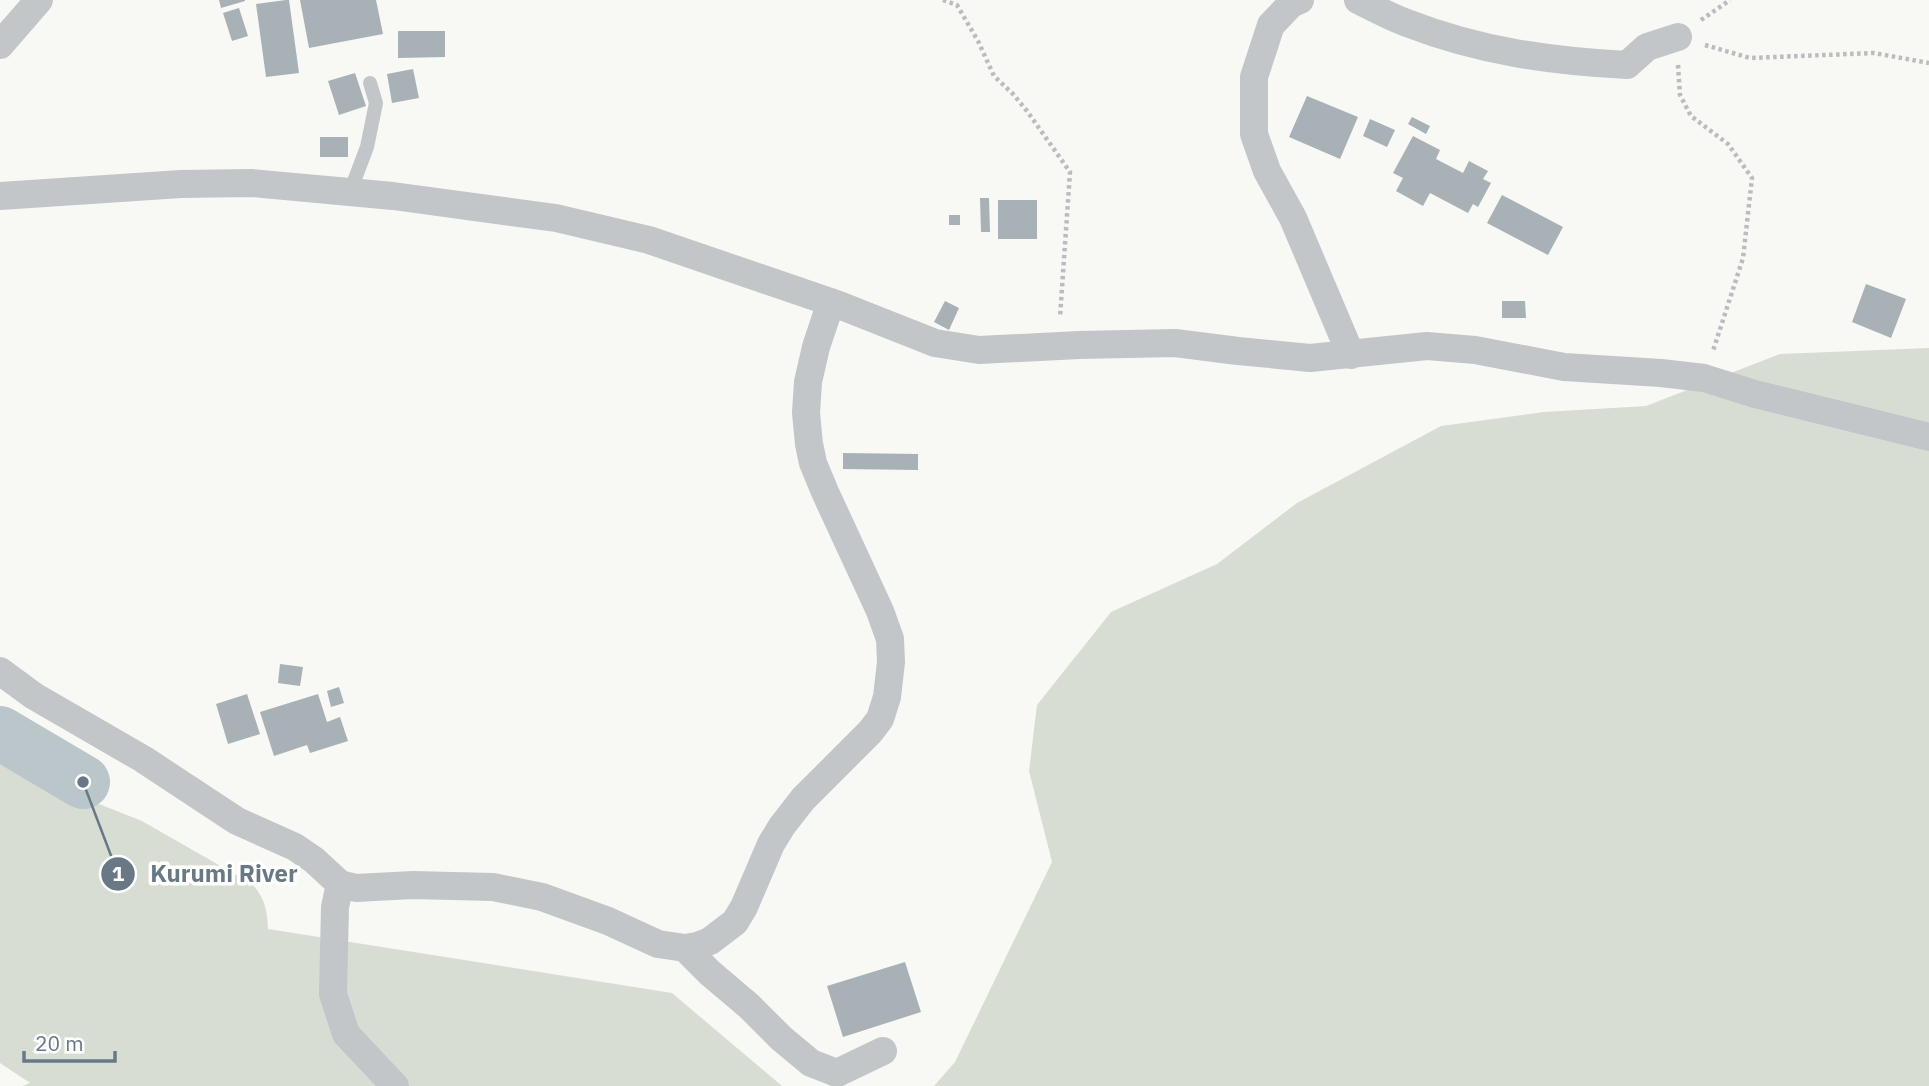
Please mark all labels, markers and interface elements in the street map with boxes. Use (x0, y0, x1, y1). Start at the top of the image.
callout: Kurumi River (101, 851, 311, 896)
text: Kurumi River (150, 857, 298, 889)
text: 1 (112, 859, 125, 887)
scale bar (24, 1020, 116, 1064)
text: 20 m (35, 1029, 84, 1057)

